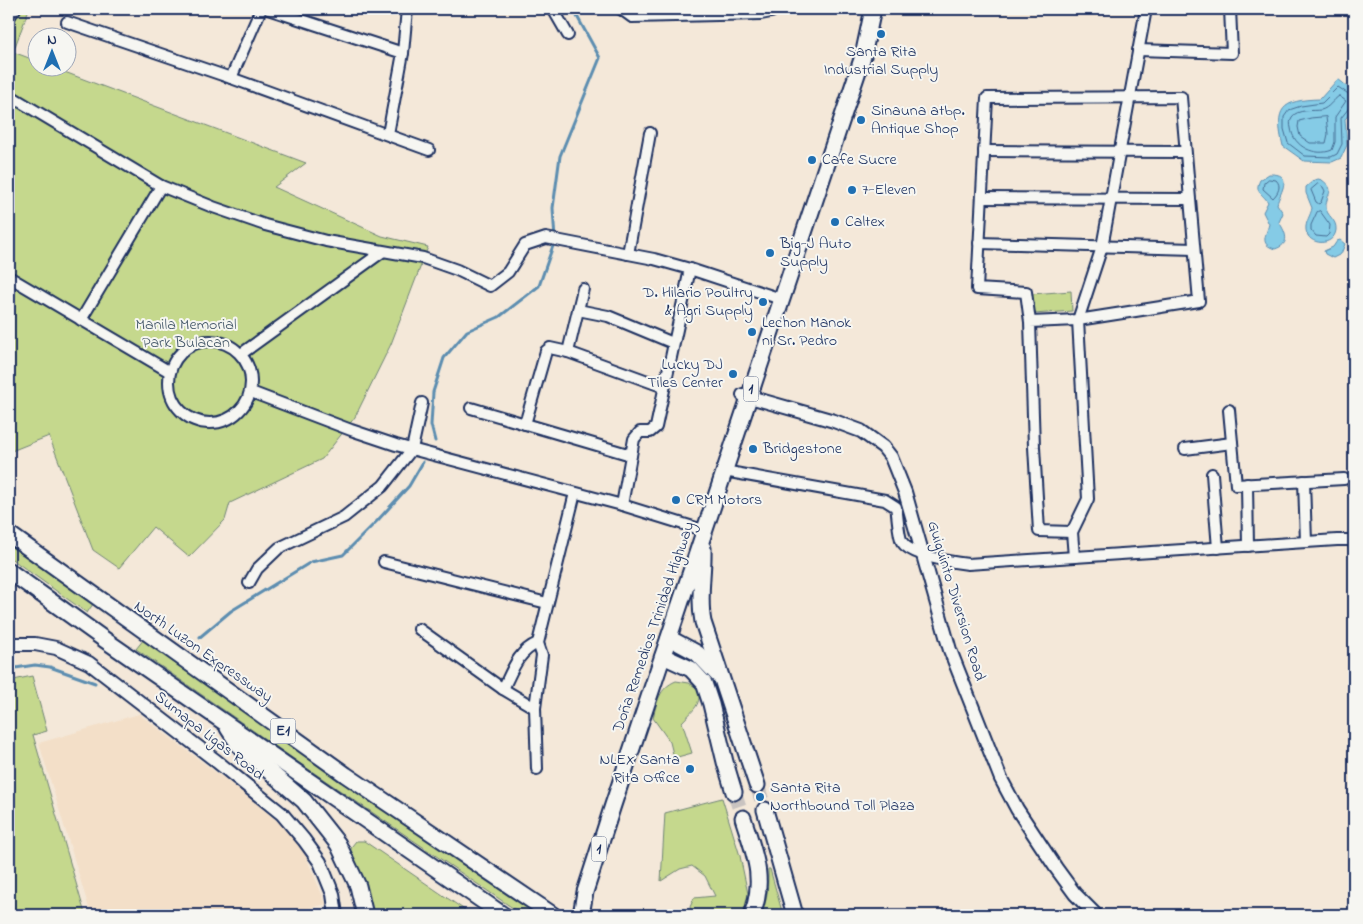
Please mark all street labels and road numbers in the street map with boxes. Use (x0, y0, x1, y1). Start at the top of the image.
road number: 1 (744, 376, 758, 402)
street label: Doña Remedios Trinidad Highway (606, 518, 701, 736)
street label: Guiguinto Diversion Road (920, 518, 992, 684)
street label: North Luzon Expressway (129, 595, 278, 709)
street label: Sumapa Ligas Road (149, 685, 269, 787)
road number: E1 (270, 718, 296, 744)
road number: 1 (592, 836, 606, 862)

